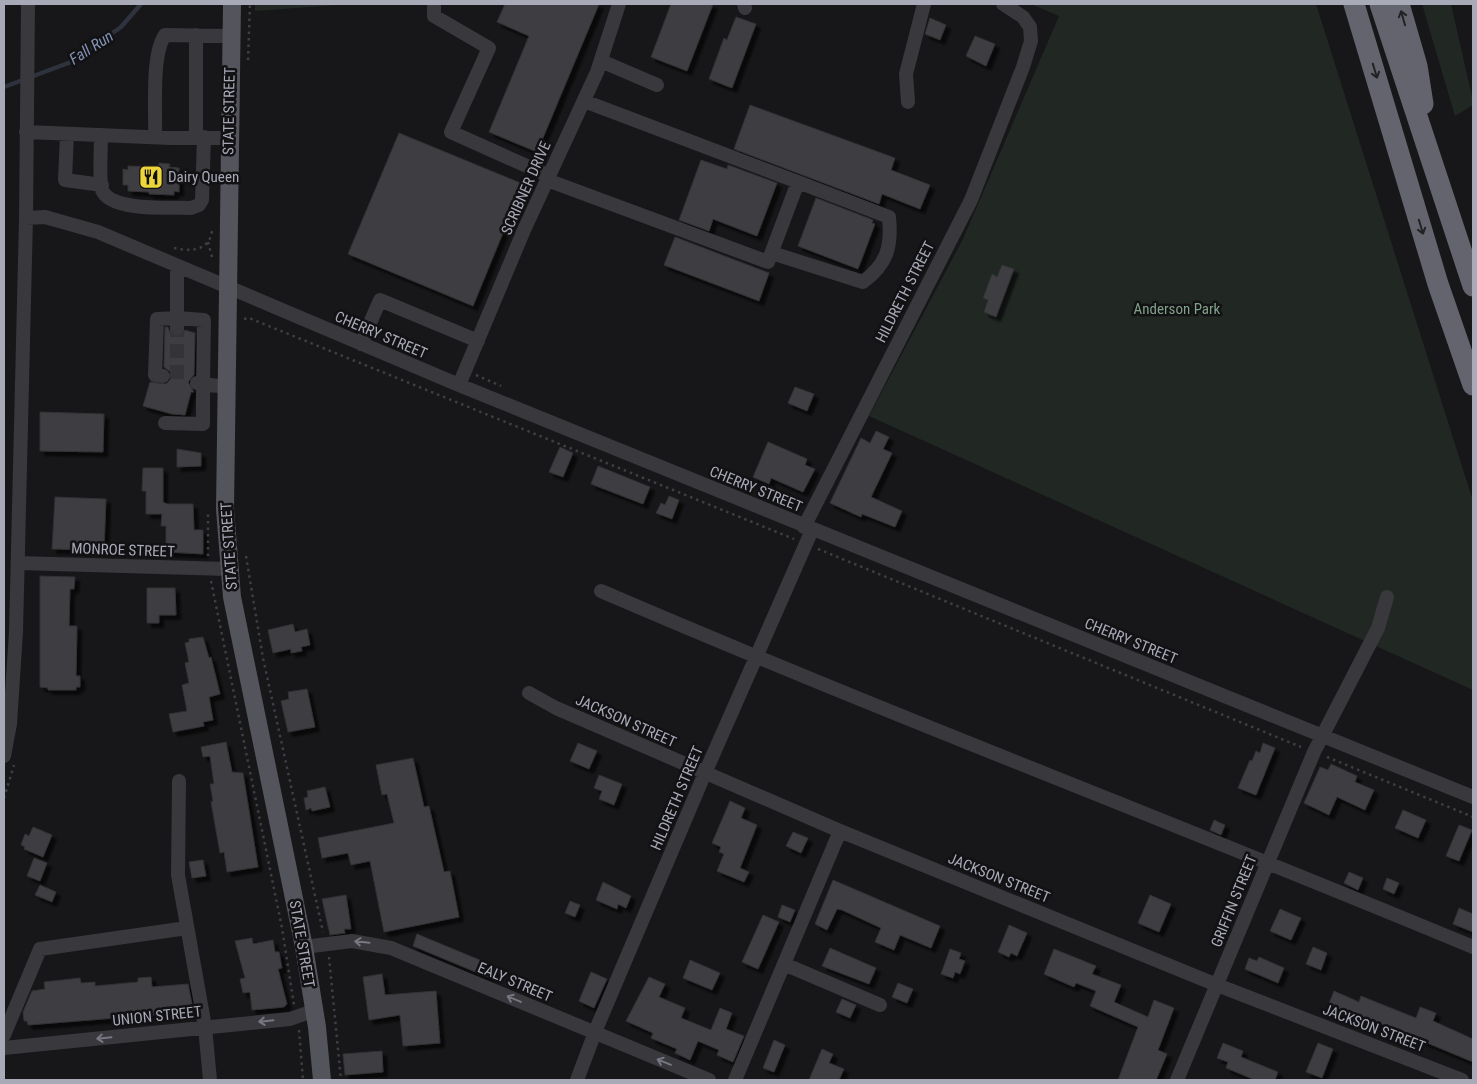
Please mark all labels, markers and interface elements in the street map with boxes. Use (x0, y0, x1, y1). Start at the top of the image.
one-way arrow (1398, 10, 1408, 26)
water label: Fall Run (66, 26, 117, 69)
one-way arrow (1370, 63, 1380, 79)
street label: STATE STREET (219, 67, 239, 155)
street label: SCRIBNER DRIVE (497, 138, 555, 238)
restaurant icon: Dairy Queen (138, 164, 164, 190)
place label: Dairy Queen (168, 168, 239, 186)
one-way arrow (1417, 218, 1427, 234)
street label: HILDRETH STREET (872, 238, 938, 346)
park label: Anderson Park (1134, 300, 1221, 318)
street label: CHERRY STREET (332, 307, 430, 363)
street label: CHERRY STREET (707, 462, 805, 516)
street label: STATE STREET (217, 501, 241, 590)
street label: MONROE STREET (71, 539, 175, 561)
street label: CHERRY STREET (1082, 614, 1180, 668)
street label: JACKSON STREET (573, 691, 679, 751)
street label: HILDRETH STREET (647, 743, 707, 853)
street label: JACKSON STREET (945, 849, 1053, 907)
street label: GRIFFIN STREET (1207, 852, 1261, 950)
street label: STATE STREET (286, 899, 319, 989)
one-way arrow (354, 937, 370, 947)
street label: EALY STREET (475, 958, 555, 1006)
one-way arrow (507, 994, 522, 1004)
street label: JACKSON STREET (1320, 1000, 1428, 1056)
street label: UNION STREET (111, 1002, 203, 1030)
one-way arrow (258, 1016, 274, 1026)
one-way arrow (96, 1033, 112, 1043)
one-way arrow (657, 1056, 672, 1066)

